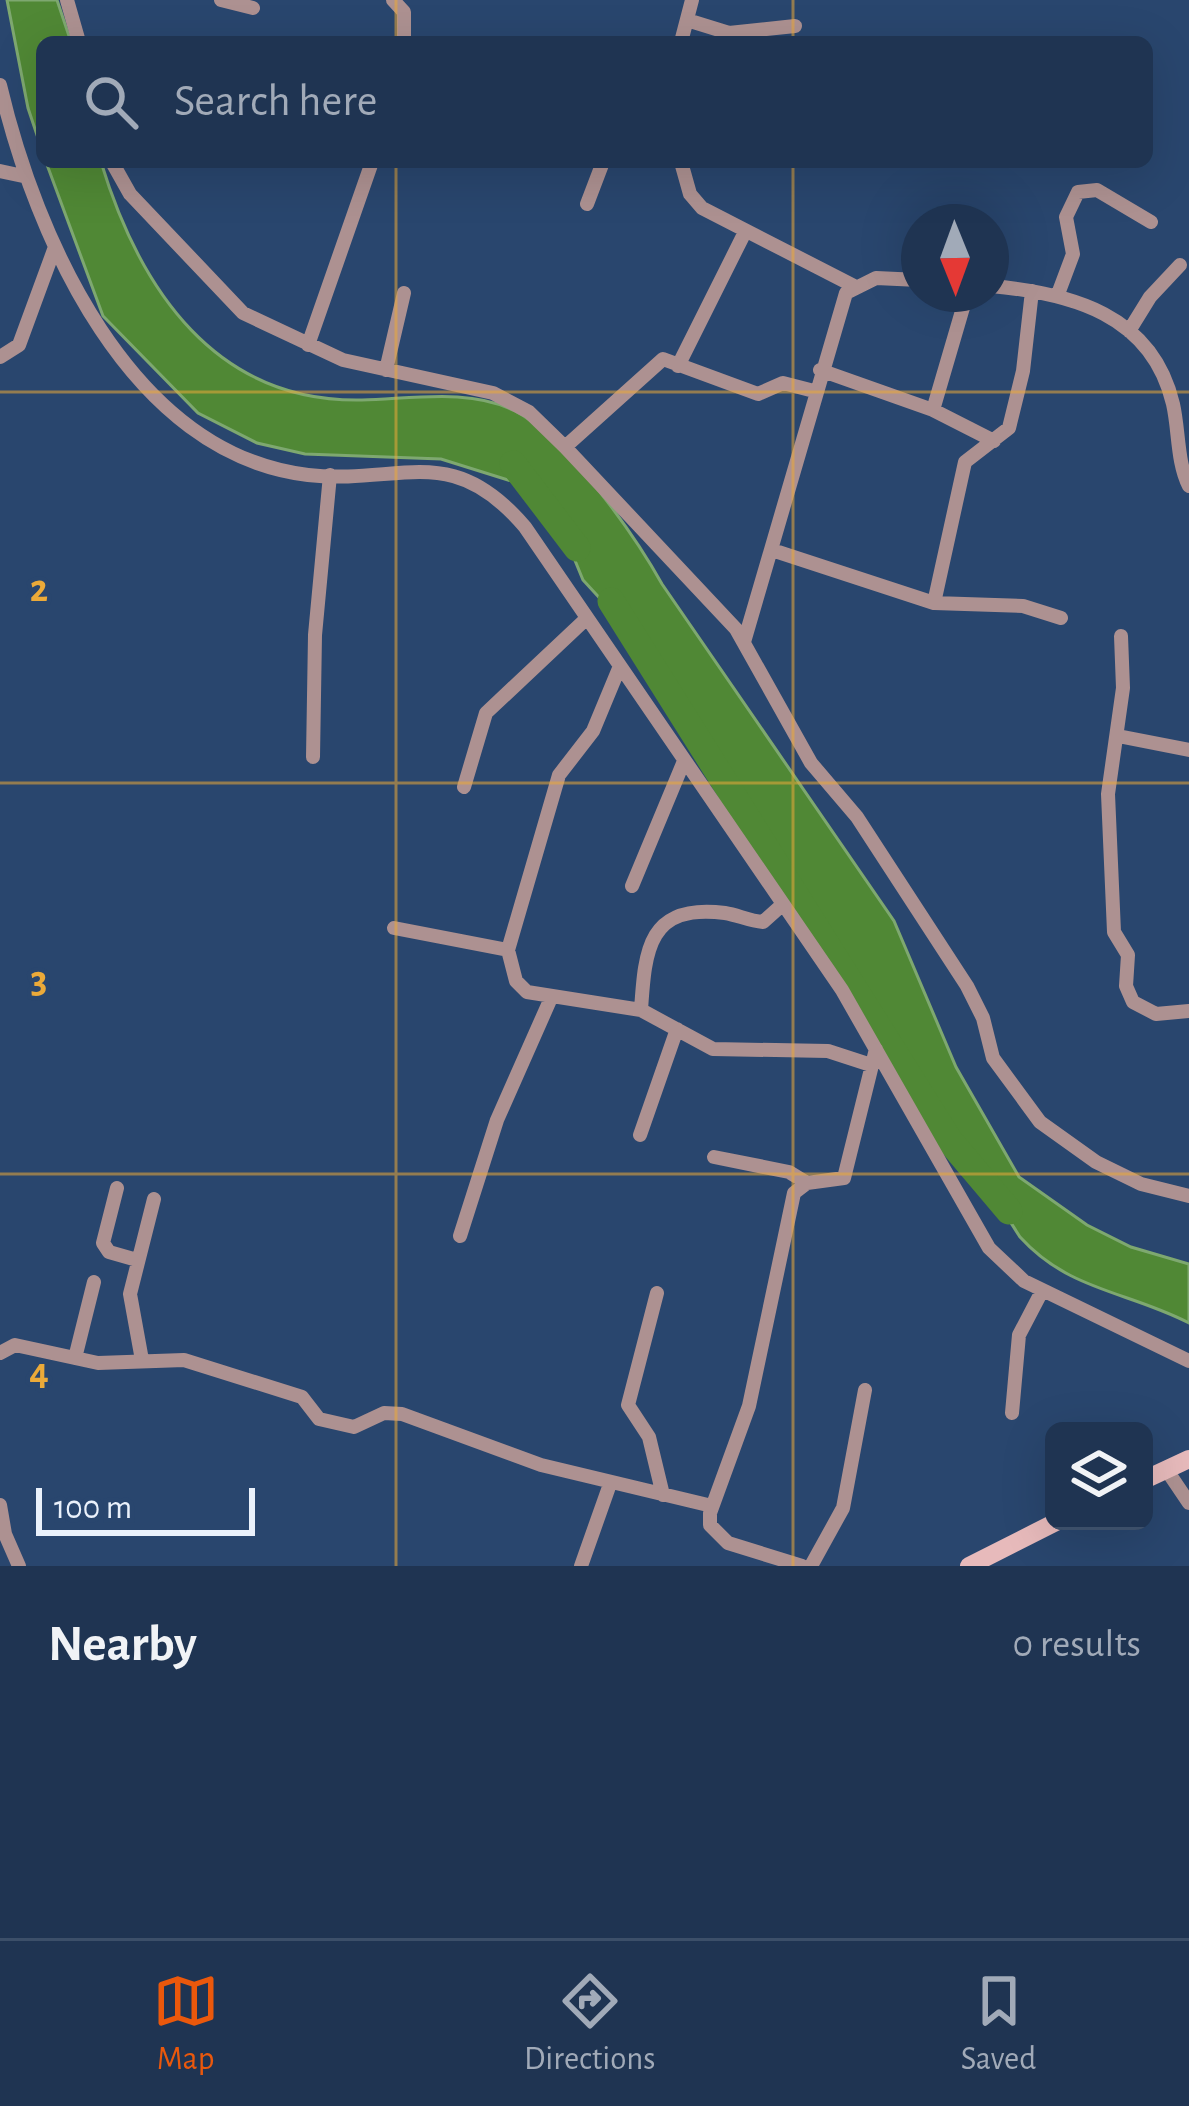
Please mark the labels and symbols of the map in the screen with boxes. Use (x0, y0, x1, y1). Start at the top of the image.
north arrow (901, 204, 1009, 312)
text: 2 (30, 570, 48, 609)
text: 3 (31, 961, 47, 1000)
text: 4 (29, 1353, 49, 1392)
scale bar (36, 1482, 255, 1535)

